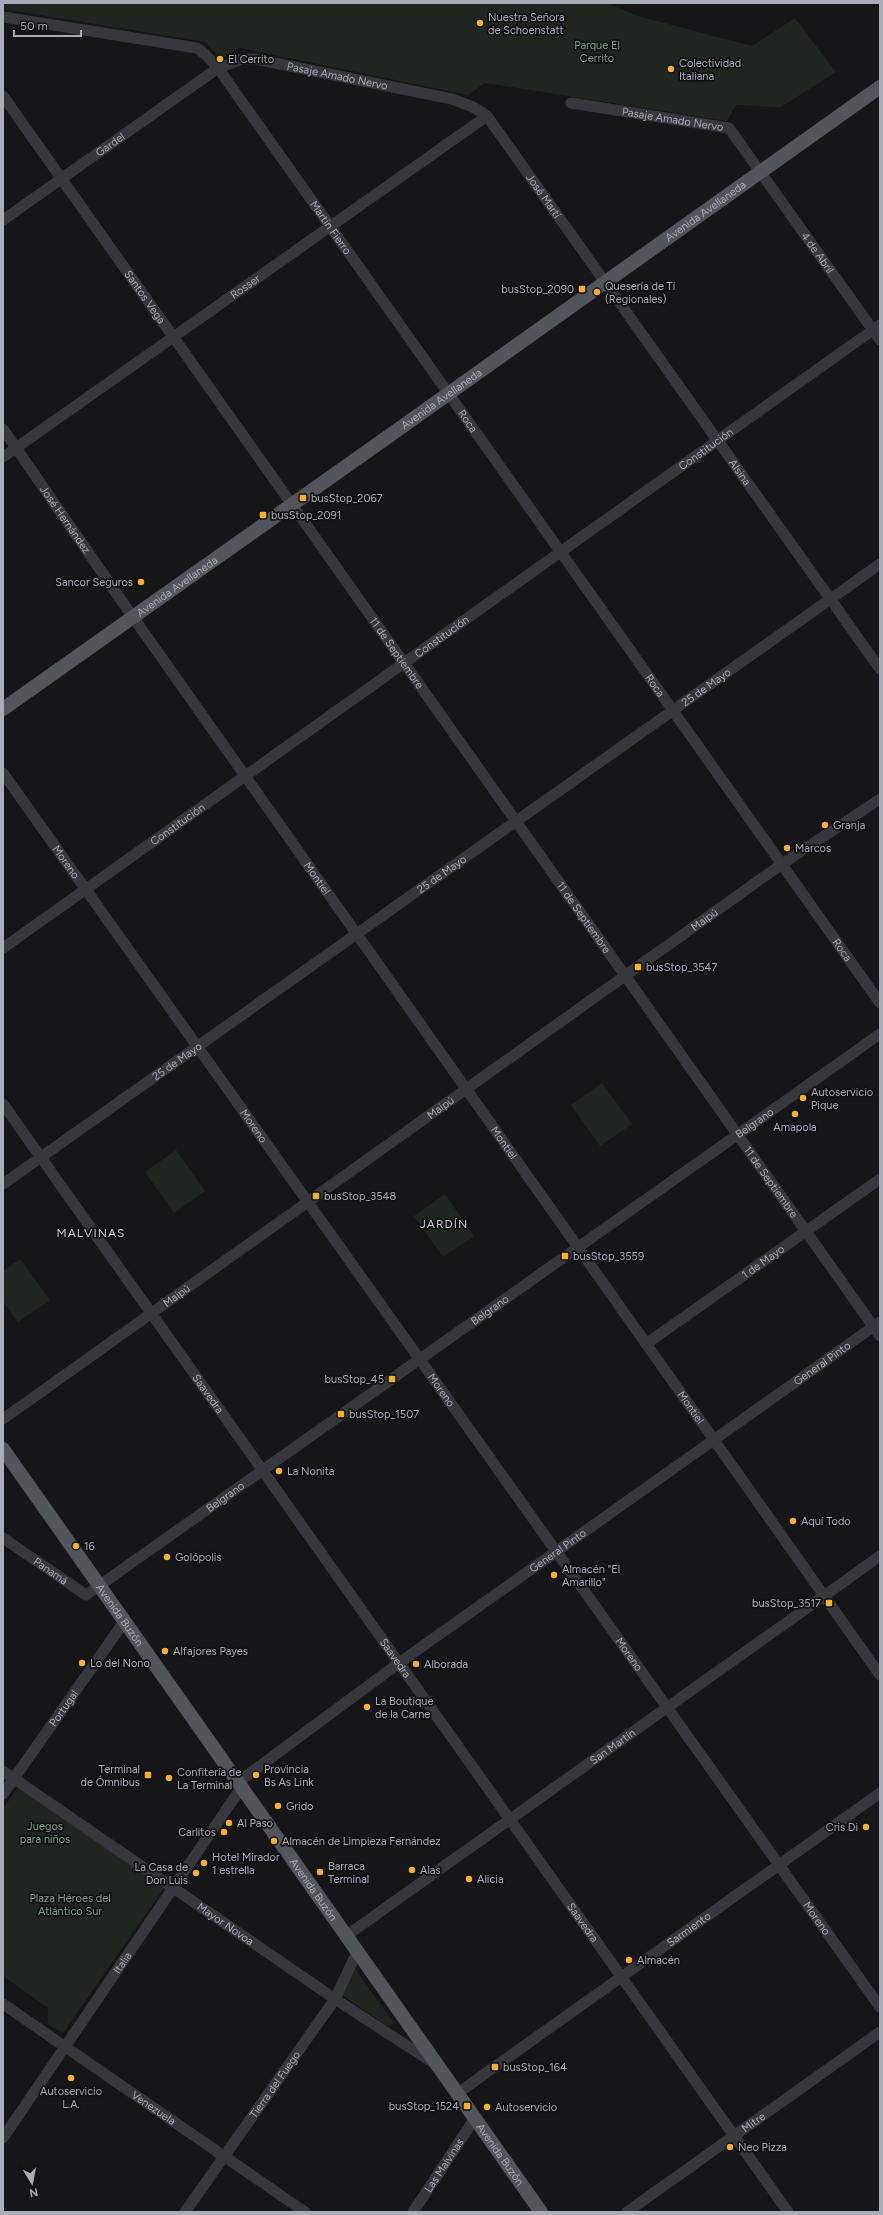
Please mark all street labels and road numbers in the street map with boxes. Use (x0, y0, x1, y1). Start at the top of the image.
street label: Pasaje Amado Nervo (286, 59, 389, 92)
street label: Pasaje Amado Nervo (621, 105, 724, 134)
street label: Gardel (93, 130, 127, 159)
street label: José Martí (524, 171, 564, 221)
street label: Avenida Avellaneda (663, 178, 748, 244)
street label: Martín Fierro (308, 198, 354, 257)
street label: 4 de Abril (799, 230, 837, 276)
street label: Santos Vega (122, 268, 168, 326)
street label: Rosser (228, 271, 263, 301)
street label: Avenida Avellaneda (398, 366, 484, 432)
street label: Roca (455, 407, 480, 435)
street label: Constitución (676, 425, 735, 473)
street label: Alsina (726, 456, 754, 488)
street label: José Hernández (38, 483, 94, 556)
street label: Avenida Avellaneda (134, 553, 220, 619)
street label: Constitución (412, 613, 471, 660)
street label: 11 de Septiembre (367, 615, 427, 691)
street label: 25 de Mayo (679, 665, 733, 709)
street label: Roca (643, 671, 668, 699)
street label: Constitución (148, 800, 207, 848)
street label: Moreno (50, 843, 82, 881)
street label: 25 de Mayo (414, 852, 469, 896)
street label: Montiel (301, 859, 333, 897)
street label: 11 de Septiembre (554, 879, 614, 956)
street label: Maipú (688, 905, 720, 933)
street label: Roca (830, 936, 855, 964)
street label: 25 de Mayo (150, 1039, 204, 1083)
street label: Maipú (424, 1093, 456, 1121)
street label: Belgrano (733, 1105, 776, 1141)
street label: Moreno (238, 1107, 270, 1145)
street label: Montiel (488, 1124, 520, 1162)
street label: 11 de Septiembre (741, 1144, 801, 1220)
street label: 1 de Mayo (739, 1242, 787, 1281)
street label: Maipú (160, 1281, 193, 1309)
street label: Belgrano (468, 1292, 511, 1328)
street label: General Pinto (791, 1339, 853, 1388)
street label: Saavedra (190, 1371, 227, 1416)
street label: Moreno (425, 1371, 458, 1409)
street label: Montiel (675, 1388, 707, 1426)
street label: Belgrano (204, 1479, 247, 1515)
street label: General Pinto (527, 1526, 589, 1575)
street label: Panamá (31, 1555, 70, 1587)
street label: Avenida Buzón (94, 1581, 146, 1649)
street label: Moreno (613, 1635, 646, 1673)
street label: Saavedra (377, 1636, 414, 1680)
street label: Portugal (46, 1688, 81, 1729)
street label: San Martín (587, 1726, 638, 1767)
street label: Avenida Buzón (287, 1856, 340, 1923)
street label: Moreno (801, 1899, 833, 1937)
street label: Mayor Novoa (195, 1900, 256, 1948)
street label: Saavedra (564, 1900, 601, 1945)
street label: Sarmiento (664, 1909, 713, 1949)
street label: Italia (110, 1949, 134, 1976)
street label: Tierra del Fuego (247, 2048, 303, 2120)
street label: Venezuela (129, 2088, 178, 2128)
street label: Mitre (739, 2109, 768, 2135)
street label: Avenida Buzón (474, 2121, 527, 2188)
street label: Las Malvinas (421, 2136, 466, 2195)

